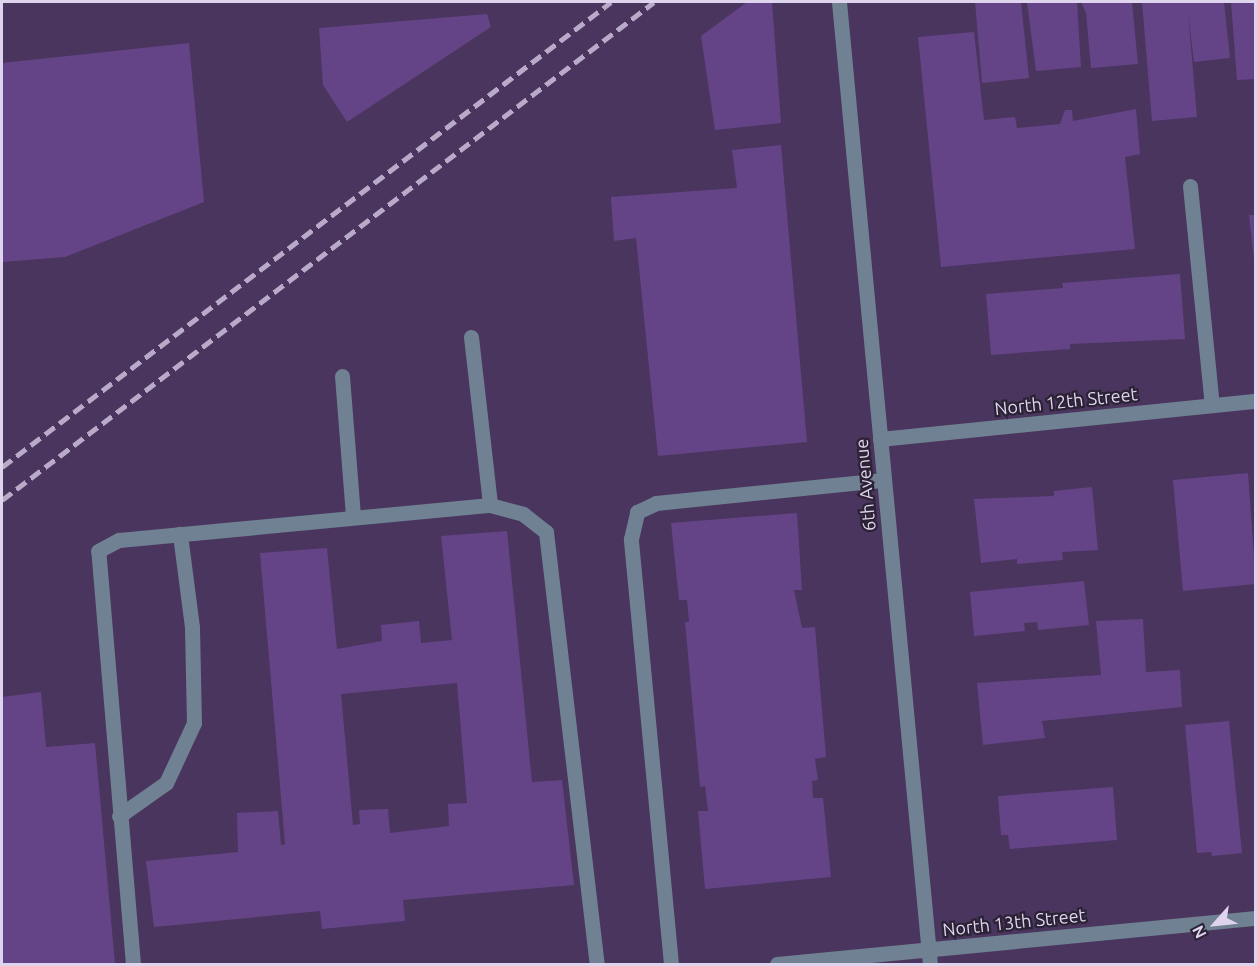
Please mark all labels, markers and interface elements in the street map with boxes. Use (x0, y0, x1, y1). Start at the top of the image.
street label: North 12th Street (993, 383, 1139, 419)
street label: 6th Avenue (850, 438, 880, 532)
north arrow (1185, 894, 1245, 954)
street label: North 13th Street (941, 904, 1087, 940)
text: N (1188, 923, 1210, 942)

